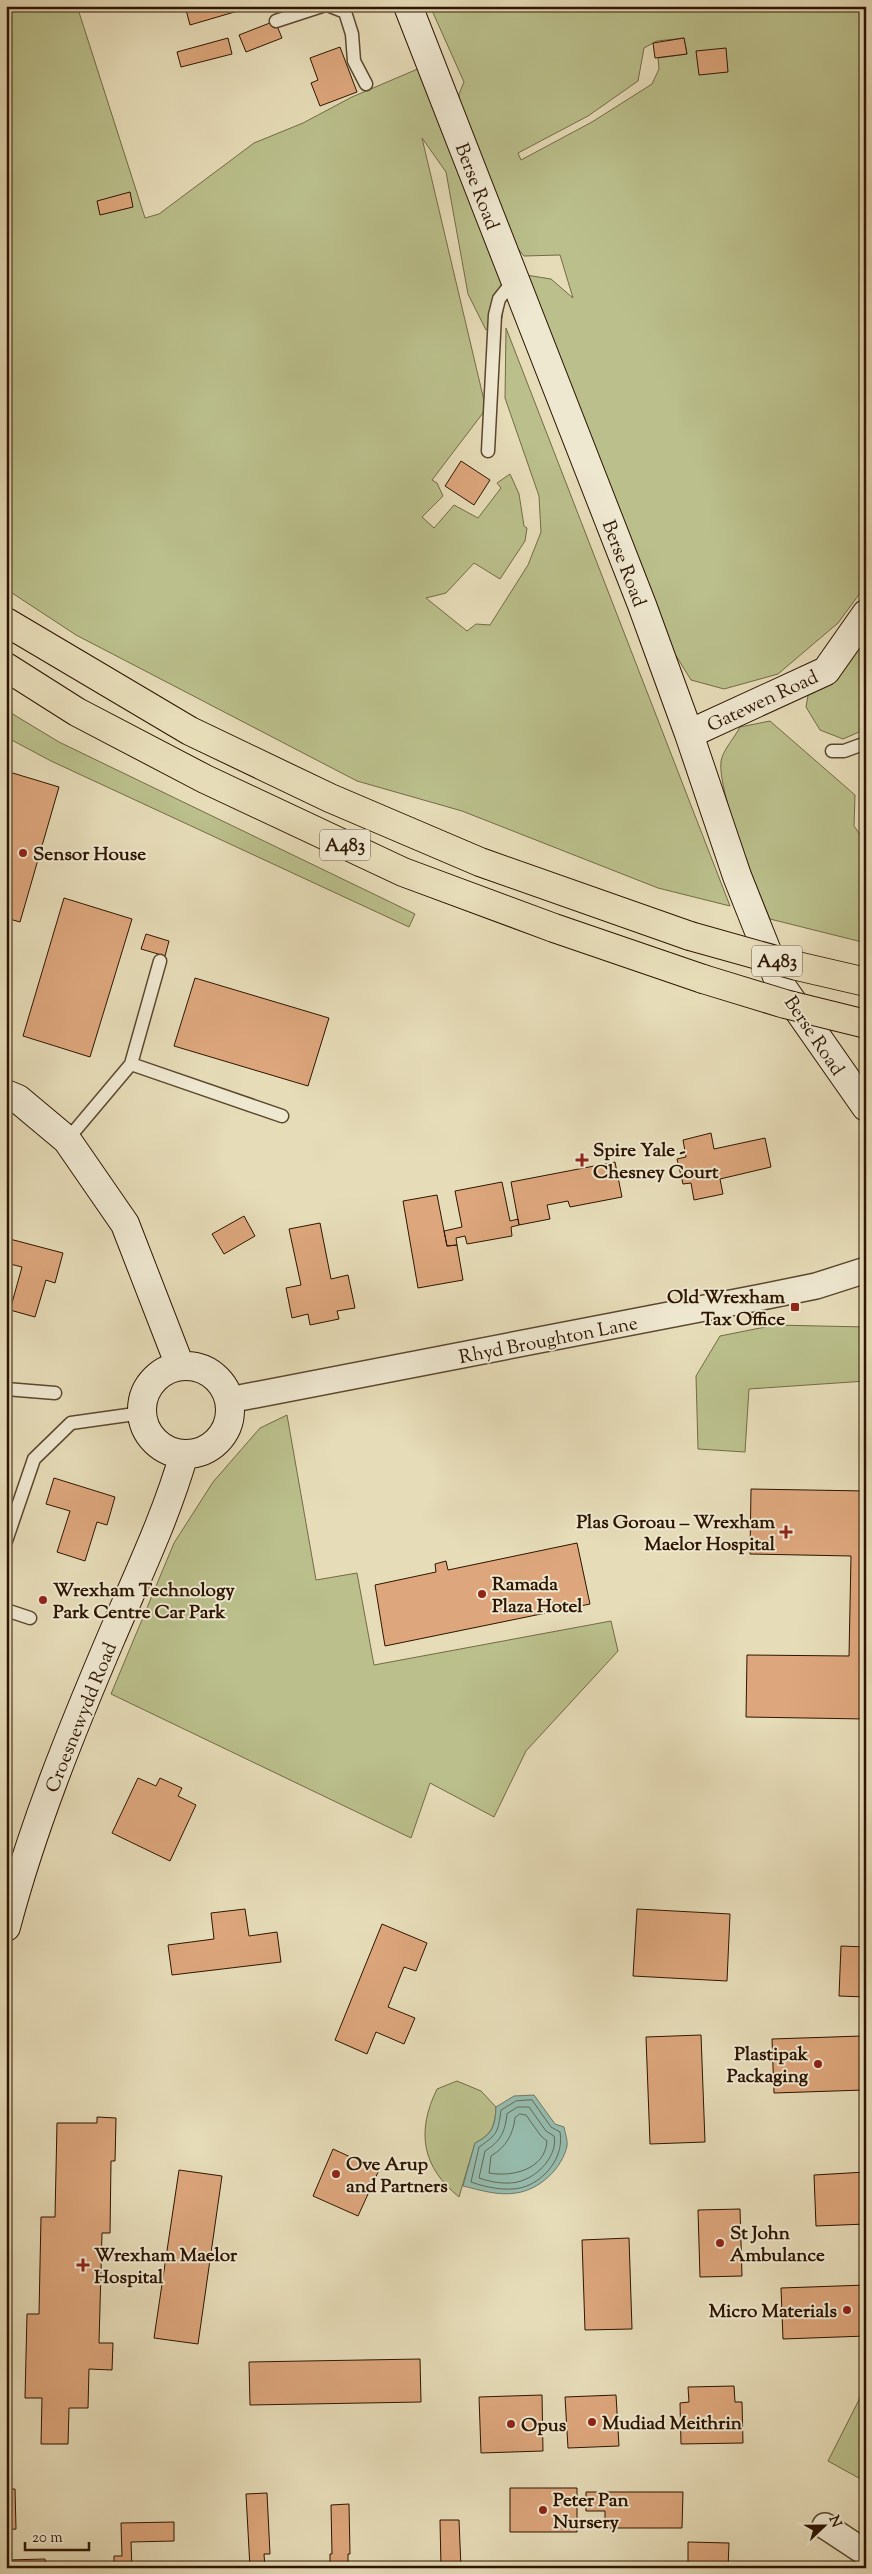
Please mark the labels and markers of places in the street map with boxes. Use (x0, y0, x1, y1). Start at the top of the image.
place label: Sensor House (33, 842, 146, 869)
marker: Sensor House (17, 847, 29, 859)
place label: Spire Yale - Chesney Court (593, 1138, 719, 1187)
marker: Spire Yale - Chesney Court (575, 1153, 589, 1167)
place label: Old Wrexham Tax Office (667, 1285, 785, 1334)
marker: Old Wrexham Tax Office (789, 1301, 801, 1313)
place label: Plas Goroau – Wrexham Maelor Hospital (576, 1510, 776, 1559)
marker: Plas Goroau – Wrexham Maelor Hospital (779, 1525, 793, 1539)
place label: Ramada Plaza Hotel (492, 1572, 583, 1621)
place label: Wrexham Technology Park Centre Car Park (53, 1578, 235, 1627)
marker: Ramada Plaza Hotel (476, 1588, 488, 1600)
marker: Wrexham Technology Park Centre Car Park (37, 1594, 49, 1606)
place label: Plastipak Packaging (727, 2042, 809, 2091)
marker: Plastipak Packaging (812, 2058, 824, 2070)
place label: Ove Arup and Partners (346, 2152, 448, 2201)
marker: Ove Arup and Partners (330, 2168, 342, 2180)
place label: St John Ambulance (730, 2221, 825, 2270)
marker: St John Ambulance (714, 2237, 726, 2249)
place label: Wrexham Maelor Hospital (94, 2243, 238, 2292)
marker: Wrexham Maelor Hospital (76, 2258, 90, 2272)
place label: Micro Materials (709, 2299, 838, 2326)
marker: Micro Materials (841, 2304, 853, 2316)
place label: Mudiad Meithrin (602, 2411, 743, 2438)
place label: Opus (521, 2413, 567, 2440)
marker: Mudiad Meithrin (586, 2416, 598, 2428)
marker: Opus (505, 2418, 517, 2430)
place label: Peter Pan Nursery (553, 2488, 629, 2537)
marker: Peter Pan Nursery (537, 2504, 549, 2516)

